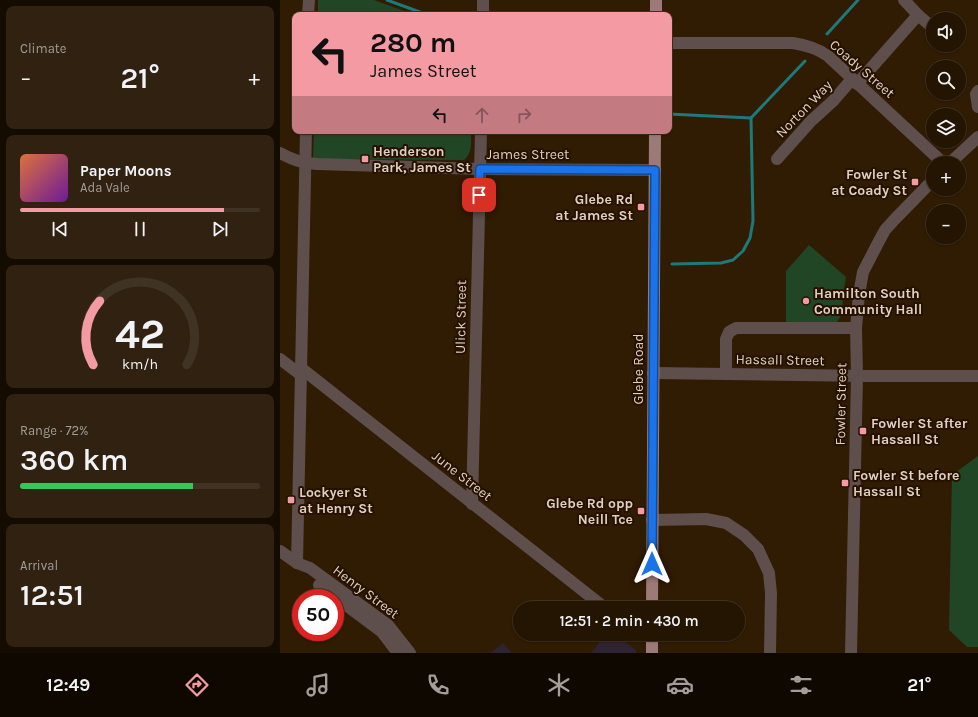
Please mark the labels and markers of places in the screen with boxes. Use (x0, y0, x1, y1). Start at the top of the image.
place label: Henderson Park, James St (373, 143, 471, 176)
marker: Henderson Park, James St (360, 154, 370, 164)
place label: Fowler St at Coady St (831, 166, 907, 199)
marker: Fowler St at Coady St (910, 177, 920, 187)
pin (462, 178, 496, 212)
place label: Glebe Rd at James St (555, 191, 633, 224)
marker: Glebe Rd at James St (636, 202, 646, 212)
place label: Hamilton South Community Hall (814, 285, 922, 318)
marker: Hamilton South Community Hall (801, 296, 811, 306)
place label: Fowler St after Hassall St (871, 415, 968, 448)
marker: Fowler St after Hassall St (858, 426, 868, 436)
place label: Fowler St before Hassall St (853, 467, 959, 500)
marker: Fowler St before Hassall St (840, 478, 850, 488)
place label: Lockyer St at Henry St (299, 484, 373, 517)
marker: Lockyer St at Henry St (286, 495, 296, 505)
place label: Glebe Rd opp Neill Tce (546, 495, 633, 528)
marker: Glebe Rd opp Neill Tce (636, 506, 646, 516)

